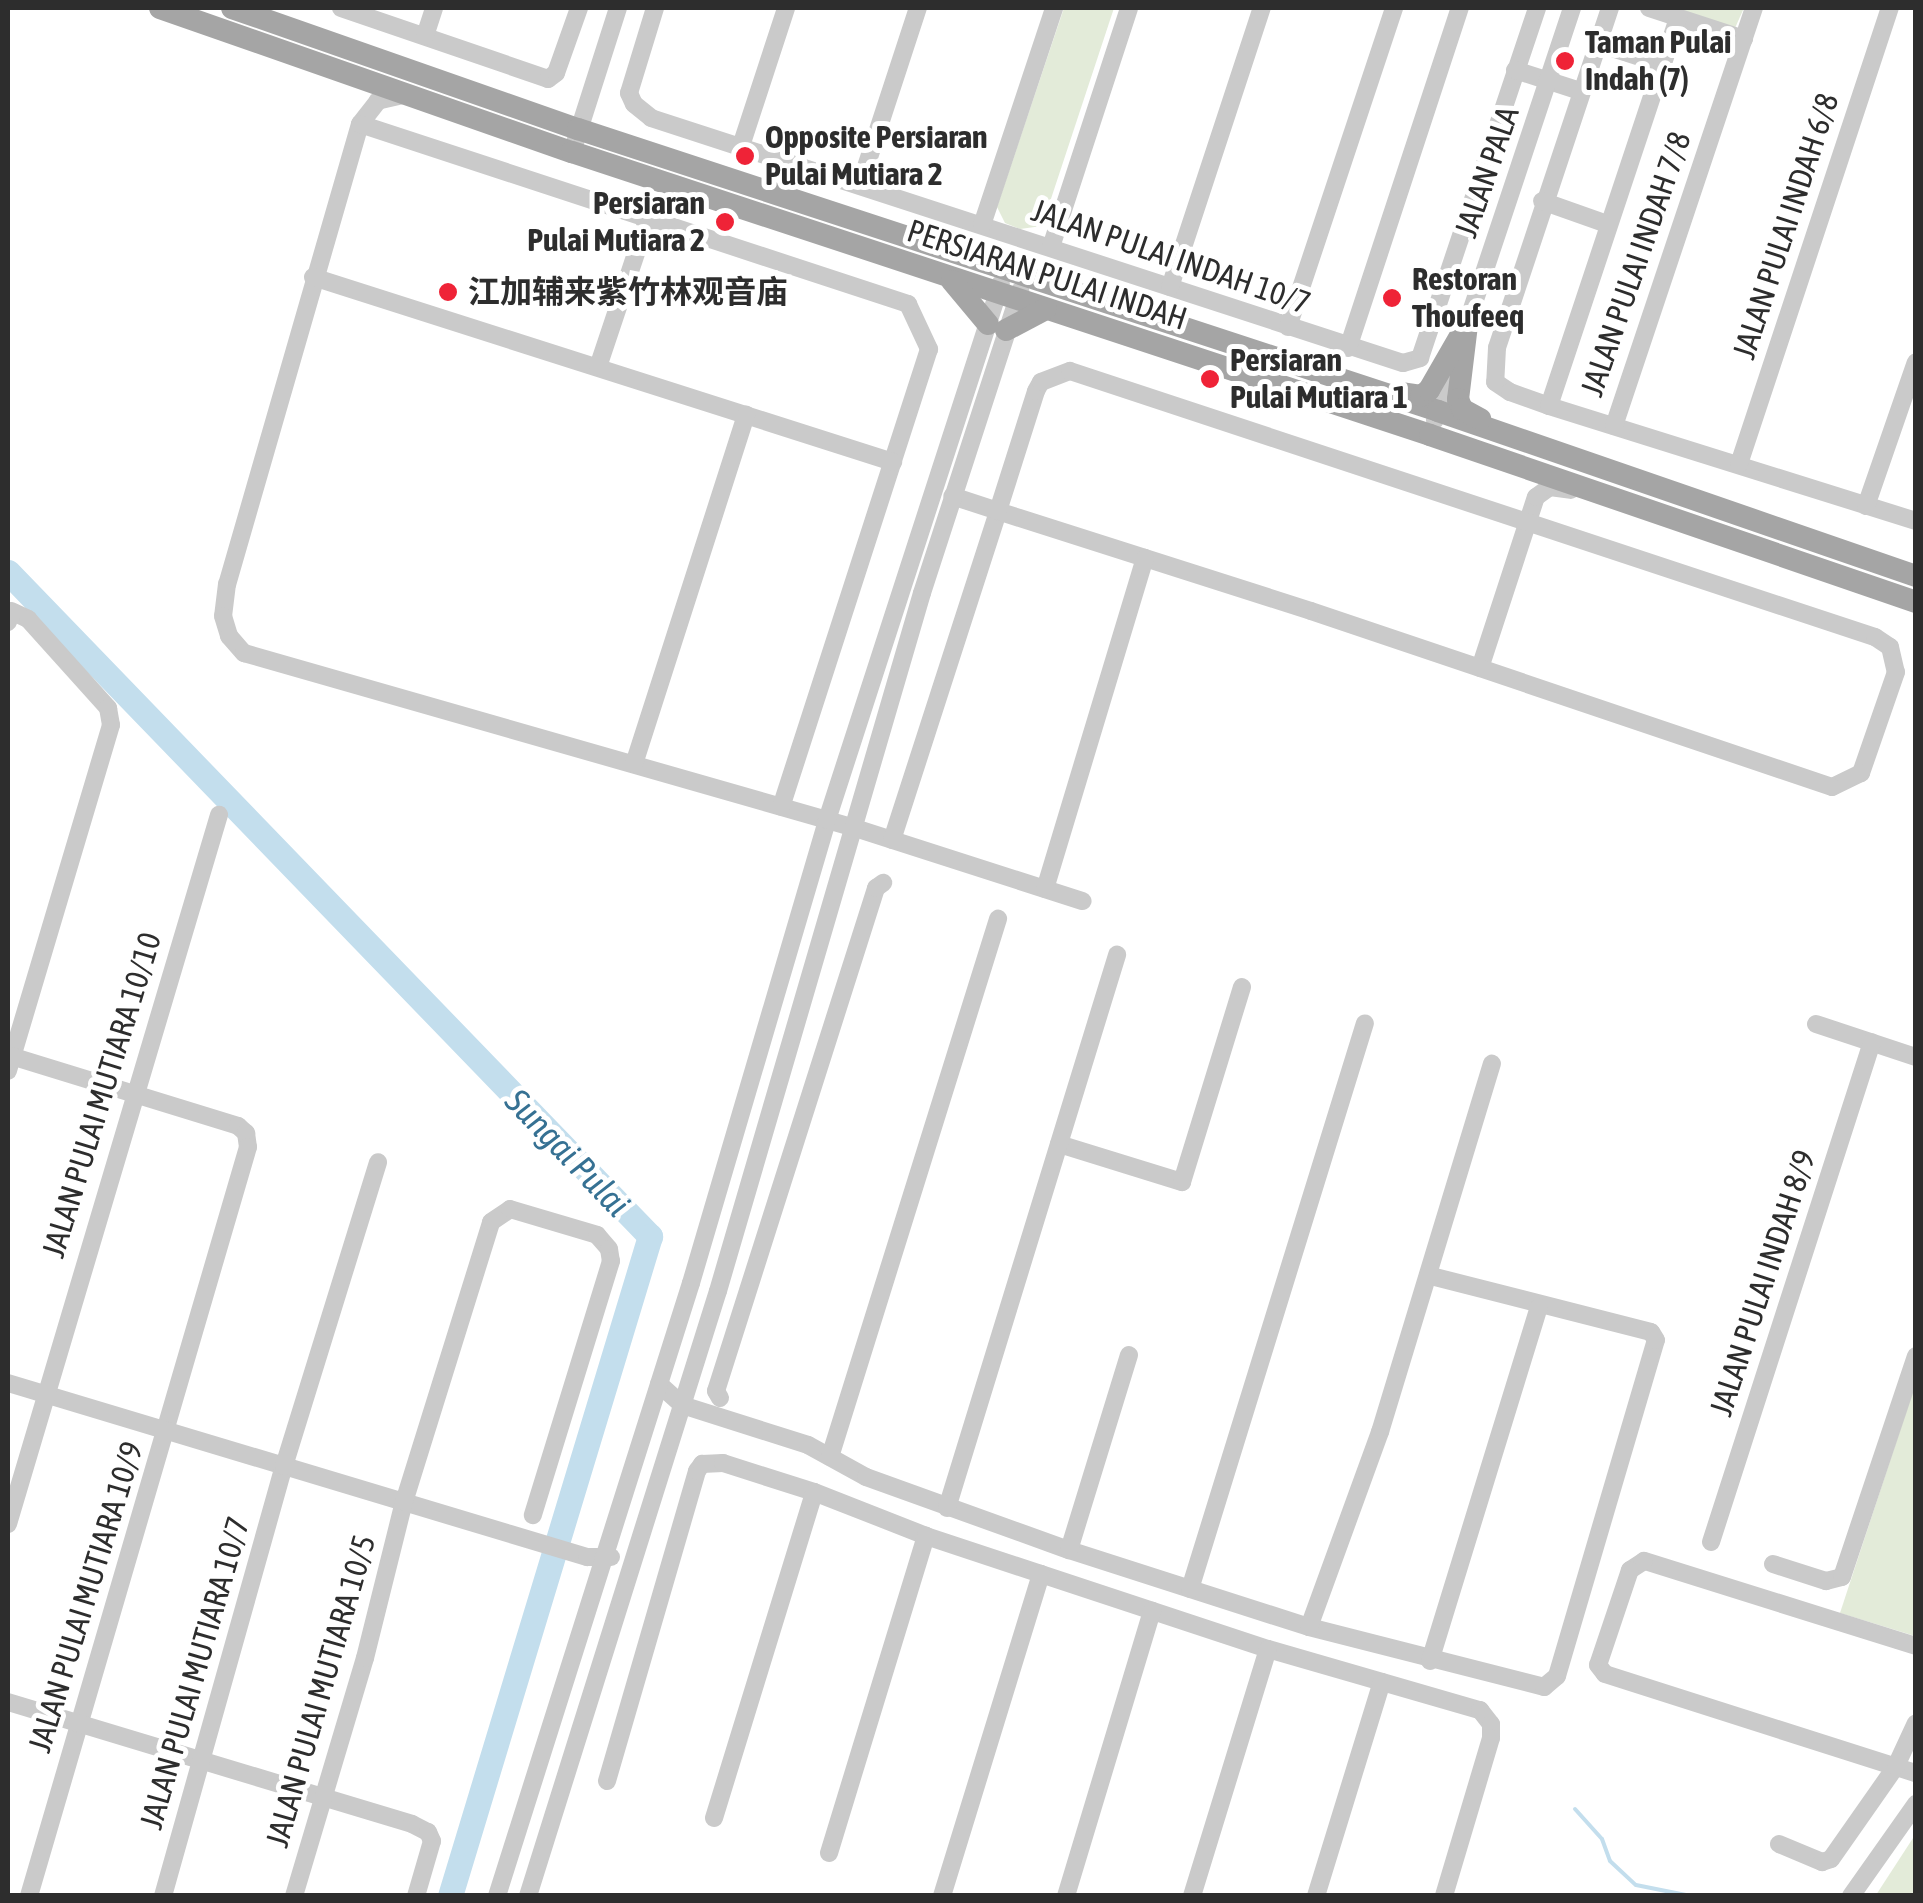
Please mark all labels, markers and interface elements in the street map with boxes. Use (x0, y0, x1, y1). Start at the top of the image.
place label: Taman Pulai Indah (7) (1585, 24, 1731, 99)
marker: Taman Pulai Indah (7) (1554, 50, 1576, 72)
street label: JALAN PULAI INDAH 6/8 (1725, 88, 1847, 364)
street label: JALAN PALA (1447, 102, 1527, 242)
place label: Opposite Persiaran Pulai Mutiara 2 (765, 119, 988, 194)
street label: JALAN PULAI INDAH 7/8 (1573, 127, 1699, 401)
marker: Opposite Persiaran Pulai Mutiara 2 (734, 145, 756, 167)
place label: Persiaran Pulai Mutiara 2 (527, 185, 705, 260)
street label: JALAN PULAI INDAH 10/7 (1027, 191, 1315, 323)
marker: Persiaran Pulai Mutiara 2 (714, 211, 736, 233)
street label: PERSIARAN PULAI INDAH (902, 212, 1192, 338)
place label: Restoran Thoufeeq (1412, 261, 1524, 336)
place label: 江加辅来紫竹林观音庙 (468, 273, 788, 311)
marker: 江加辅来紫竹林观音庙 (437, 281, 459, 303)
marker: Restoran Thoufeeq (1381, 287, 1403, 309)
place label: Persiaran Pulai Mutiara 1 (1230, 342, 1408, 417)
marker: Persiaran Pulai Mutiara 1 (1199, 368, 1221, 390)
street label: JALAN PULAI MUTIARA 10/10 (34, 928, 170, 1262)
water label: Sungai Pulai (497, 1080, 639, 1224)
street label: JALAN PULAI INDAH 8/9 (1702, 1145, 1824, 1421)
street label: JALAN PULAI MUTIARA 10/9 (20, 1437, 152, 1757)
street label: JALAN PULAI MUTIARA 10/7 (132, 1513, 258, 1833)
street label: JALAN PULAI MUTIARA 10/5 (258, 1531, 384, 1851)

